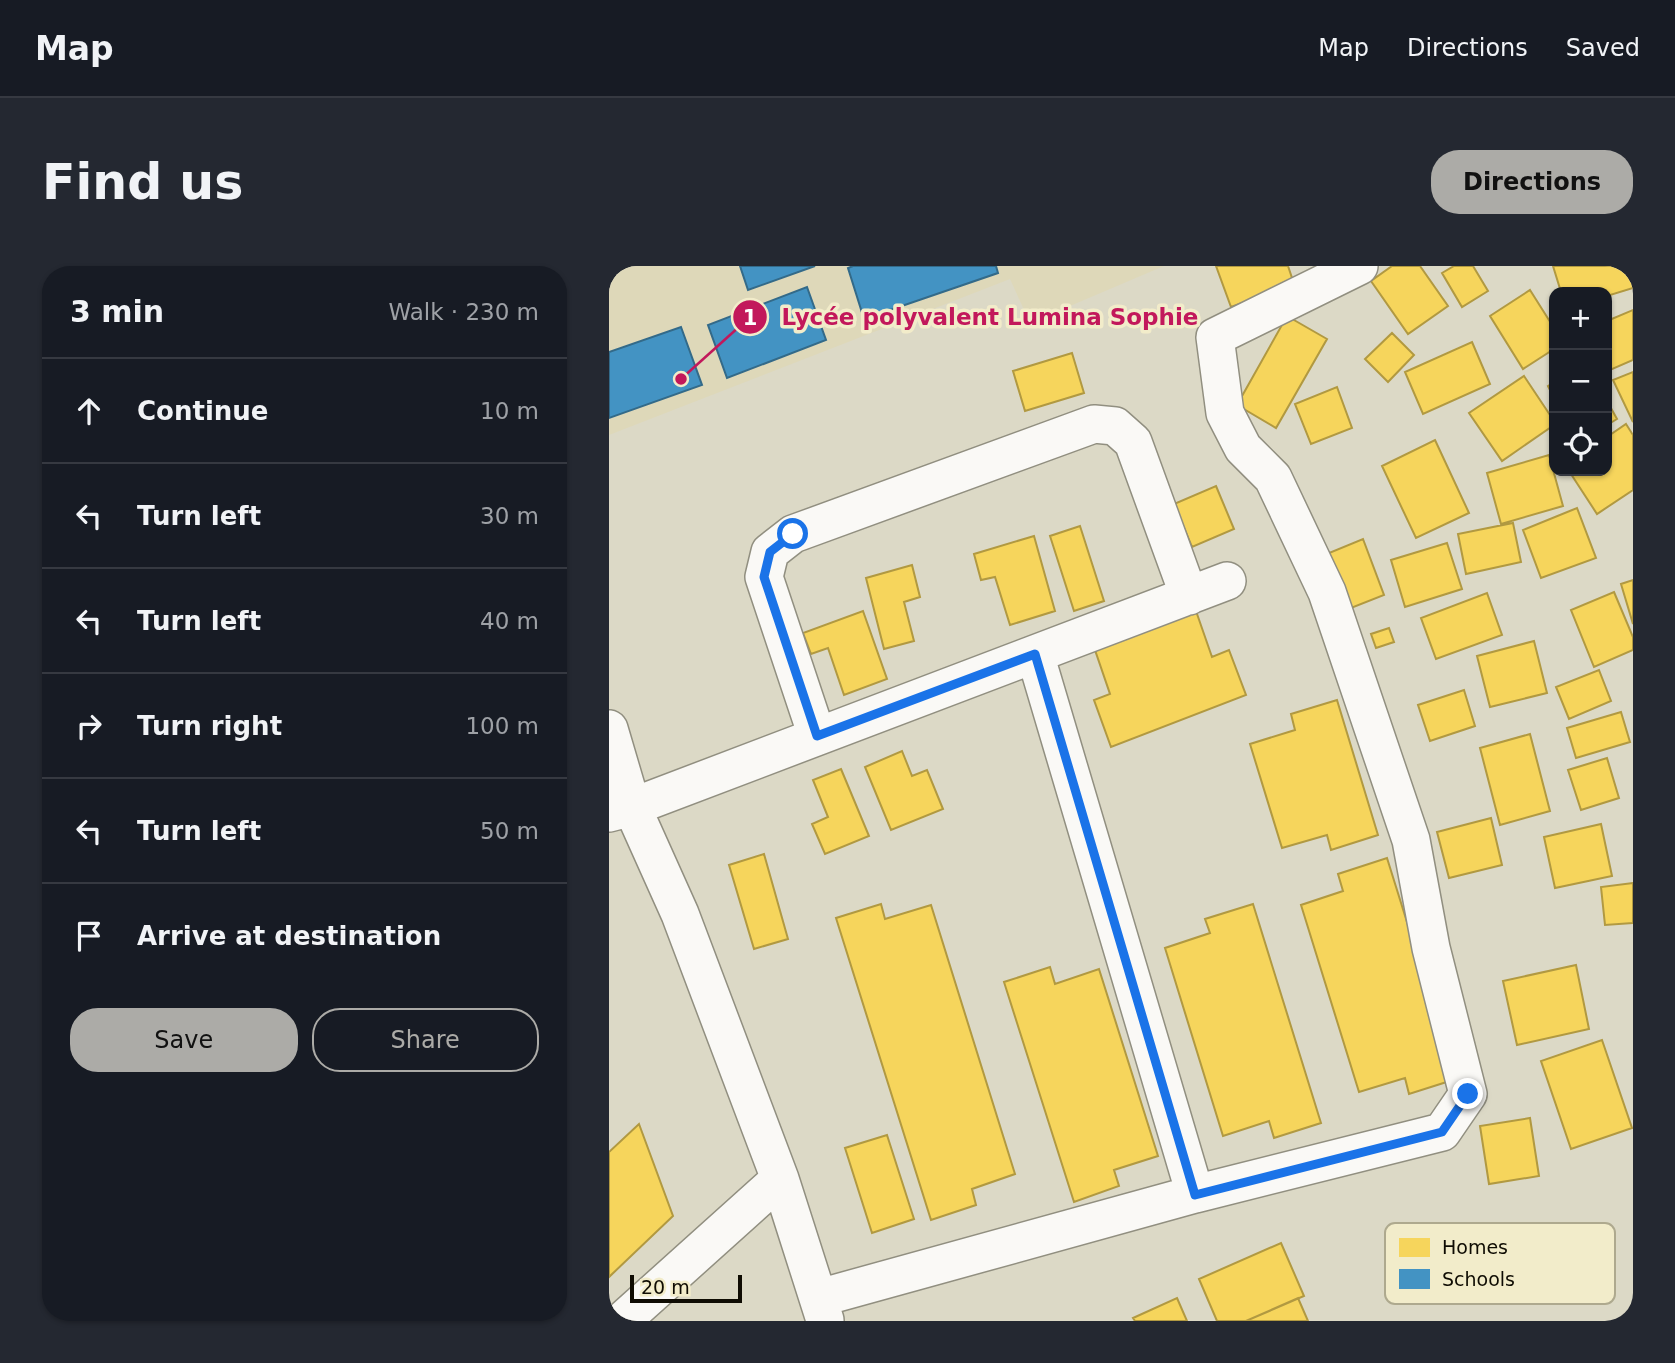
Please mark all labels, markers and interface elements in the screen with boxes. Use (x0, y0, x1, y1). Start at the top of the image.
text: Map (35, 29, 114, 68)
text: Map (1318, 34, 1369, 62)
text: Directions (1407, 34, 1528, 62)
text: Saved (1566, 34, 1640, 62)
button: Directions (1431, 150, 1633, 214)
text: Find us (42, 154, 243, 211)
map controls (1549, 287, 1612, 476)
button: + (1549, 287, 1612, 350)
text: 3 min (70, 294, 164, 329)
callout: Lycée polyvalent Lumina Sophie (732, 295, 1212, 339)
text: Walk · 230 m (388, 299, 539, 325)
text: Lycée polyvalent Lumina Sophie (782, 304, 1198, 330)
text: 1 (743, 306, 757, 330)
button: − (1549, 350, 1612, 413)
icon: ahead (70, 392, 108, 430)
text: Continue (137, 396, 268, 426)
text: 10 m (480, 398, 539, 424)
button: locate (1549, 413, 1612, 476)
icon: left (70, 497, 108, 535)
text: Turn left (137, 501, 261, 531)
text: 30 m (480, 503, 539, 529)
route start (777, 518, 808, 549)
icon: left (70, 602, 108, 640)
text: Turn left (137, 606, 261, 636)
text: 40 m (480, 608, 539, 634)
icon: right (70, 707, 108, 745)
text: Turn right (137, 711, 282, 741)
text: 100 m (465, 713, 539, 739)
icon: left (70, 812, 108, 850)
text: Turn left (137, 816, 261, 846)
text: 50 m (480, 818, 539, 844)
icon: arrive (70, 917, 108, 955)
text: Arrive at destination (137, 921, 441, 951)
button: Save (70, 1008, 298, 1072)
button: Share (312, 1008, 539, 1072)
route end (1452, 1078, 1483, 1109)
legend (1385, 1223, 1615, 1304)
text: Homes (1442, 1236, 1508, 1258)
text: Schools (1442, 1268, 1515, 1290)
scale bar (630, 1272, 742, 1304)
text: 20 m (641, 1276, 690, 1298)

